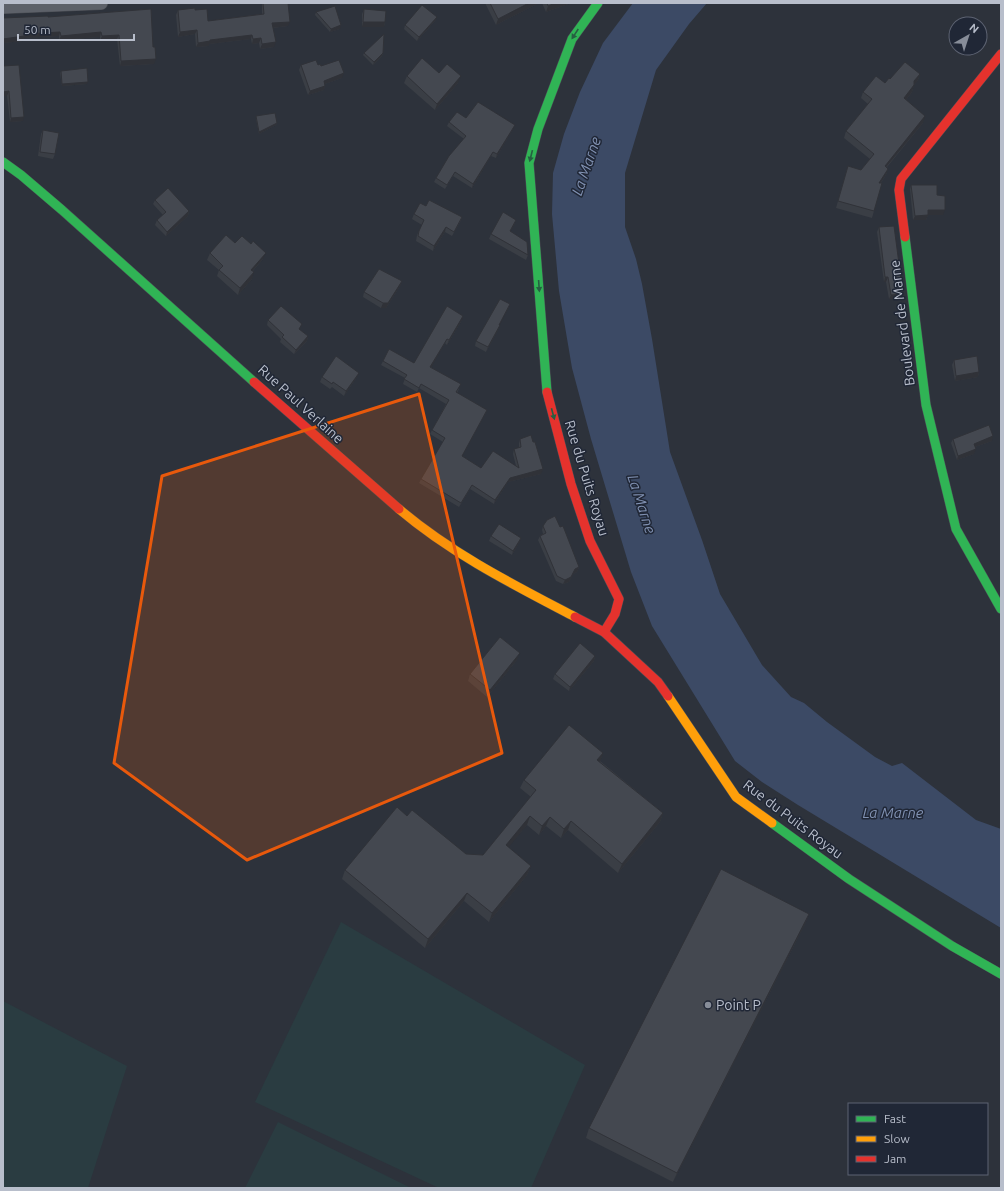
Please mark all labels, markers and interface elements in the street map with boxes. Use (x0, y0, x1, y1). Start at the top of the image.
scale bar (18, 16, 134, 42)
north arrow (948, 16, 988, 56)
text: N (967, 21, 981, 35)
text: 50 m (24, 23, 51, 36)
one-way arrow (571, 29, 579, 39)
water label: La Marne (568, 134, 604, 198)
one-way arrow (527, 150, 533, 162)
street label: Boulevard de Marne (886, 259, 918, 387)
one-way arrow (535, 280, 542, 292)
street label: Rue Paul Verlaine (255, 361, 347, 447)
one-way arrow (550, 408, 556, 421)
street label: Rue du Puits Royau (562, 418, 612, 538)
water label: La Marne (625, 472, 660, 536)
street label: Rue du Puits Royau (740, 776, 846, 862)
water label: La Marne (863, 804, 924, 821)
place label: Point P (716, 997, 761, 1013)
marker: Point P (703, 1000, 713, 1010)
legend (848, 1103, 988, 1175)
text: Fast (884, 1112, 906, 1125)
text: Slow (884, 1132, 910, 1145)
text: Jam (884, 1152, 906, 1165)

